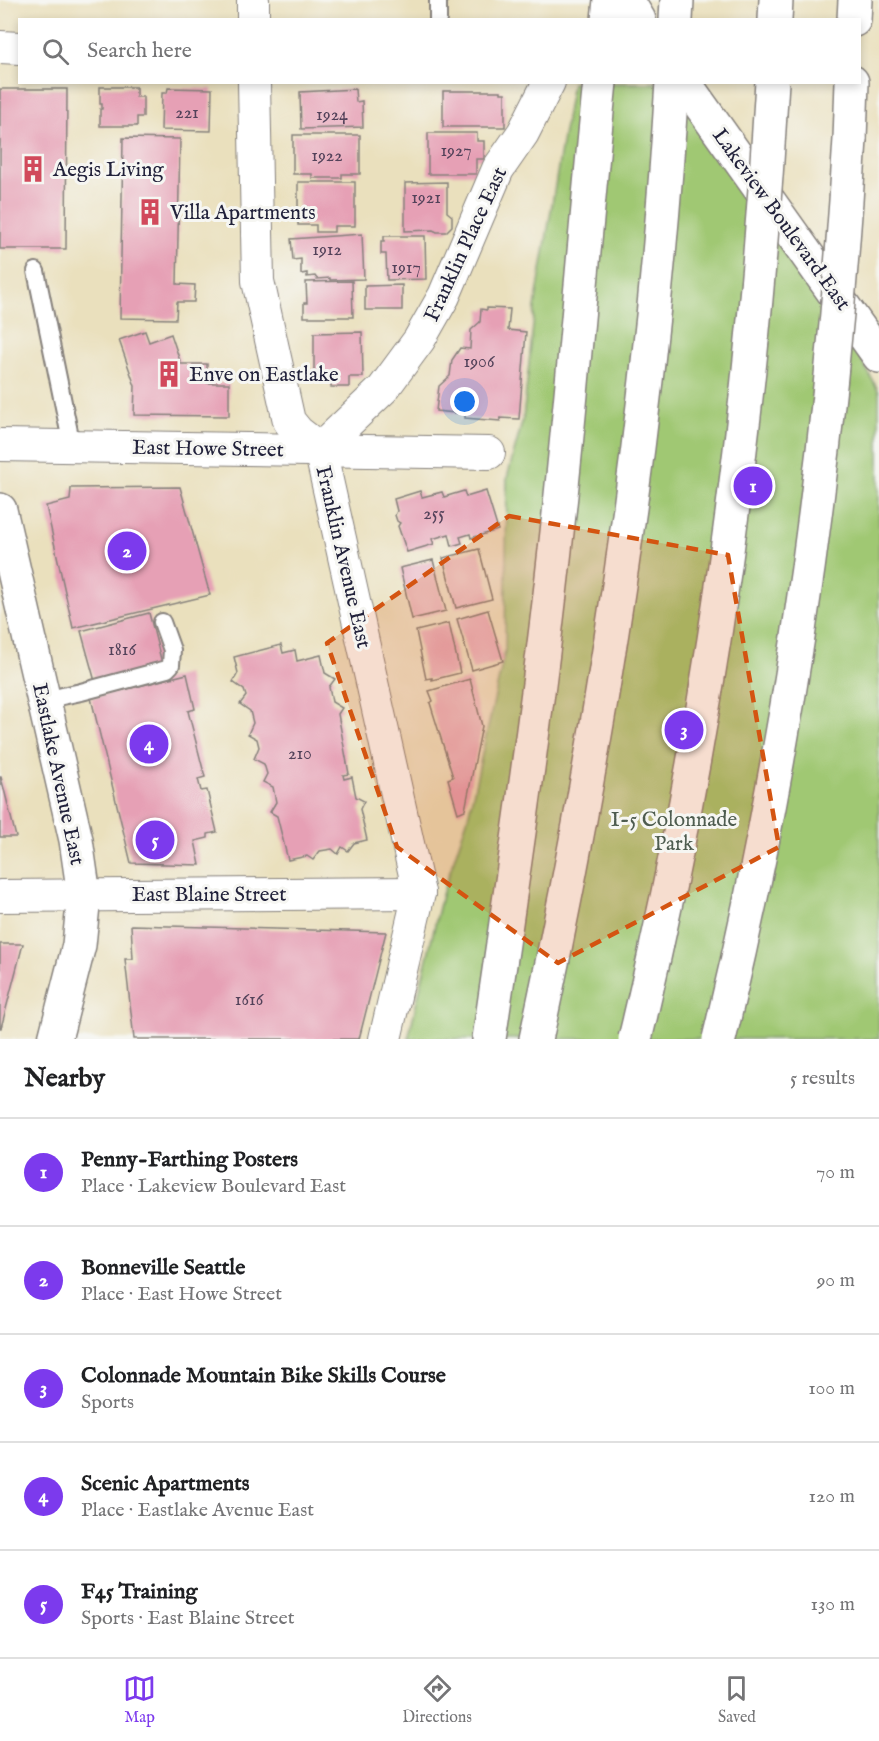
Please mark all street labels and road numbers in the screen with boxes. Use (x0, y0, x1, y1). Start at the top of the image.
street label: Lakeview Boulevard East (706, 123, 856, 316)
street label: Franklin Place East (419, 163, 514, 326)
street label: East Howe Street (132, 435, 284, 464)
street label: Franklin Avenue East (308, 464, 377, 651)
street label: Eastlake Avenue East (25, 681, 90, 868)
street label: East Blaine Street (132, 882, 286, 909)

